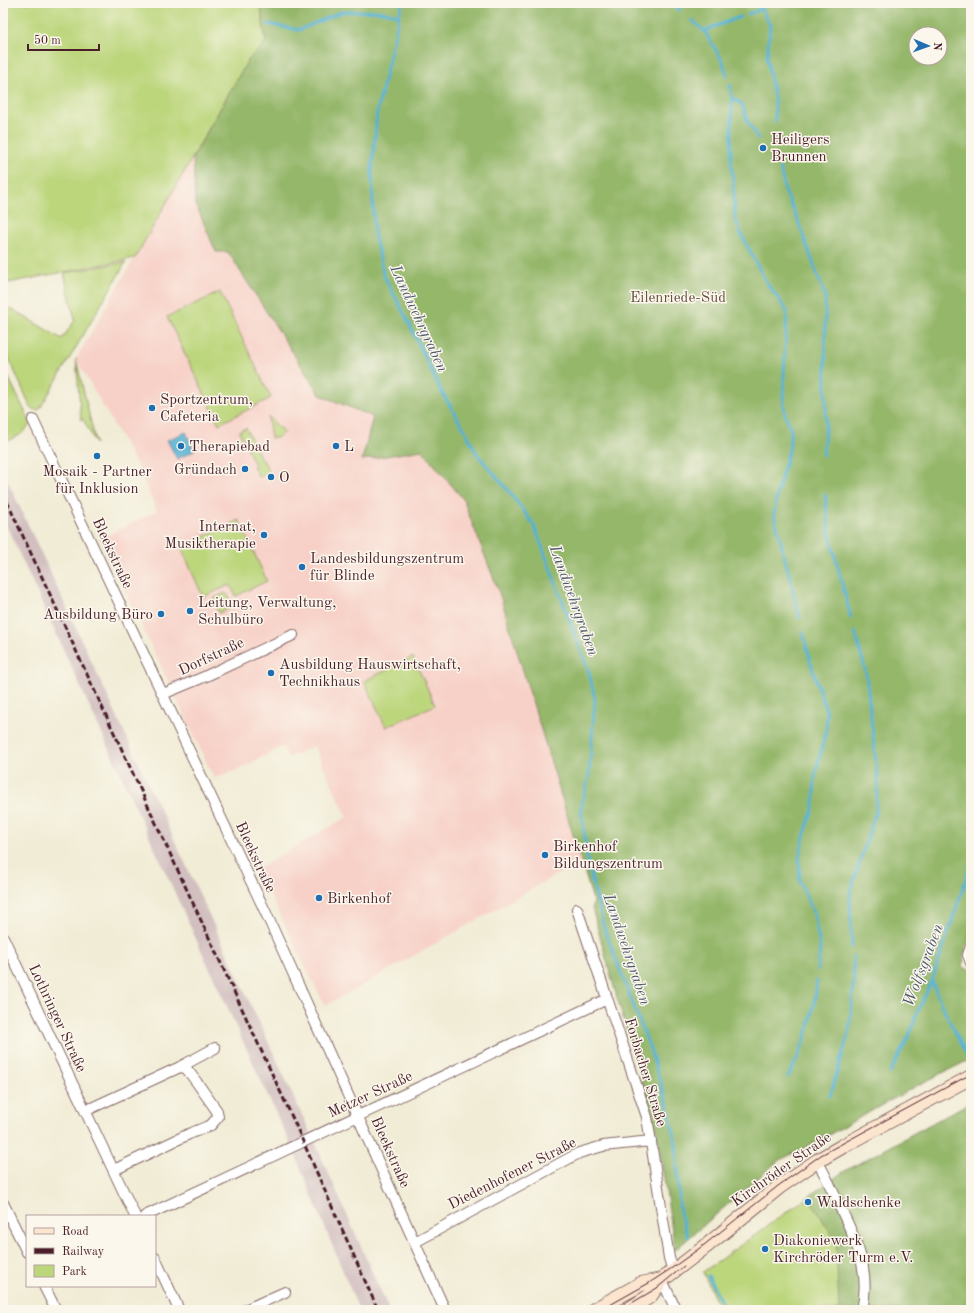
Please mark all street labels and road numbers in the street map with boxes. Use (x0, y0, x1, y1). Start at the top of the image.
street label: Bleekstraße (89, 516, 135, 591)
street label: Dorfstraße (177, 636, 247, 679)
street label: Bleekstraße (232, 820, 278, 895)
street label: Lothringer Straße (25, 962, 88, 1075)
street label: Forbacher Straße (621, 1016, 668, 1129)
street label: Metzer Straße (326, 1069, 415, 1121)
street label: Bleekstraße (367, 1115, 412, 1191)
street label: Kirchröder Straße (729, 1130, 834, 1210)
street label: Diedenhofener Straße (446, 1136, 579, 1213)

